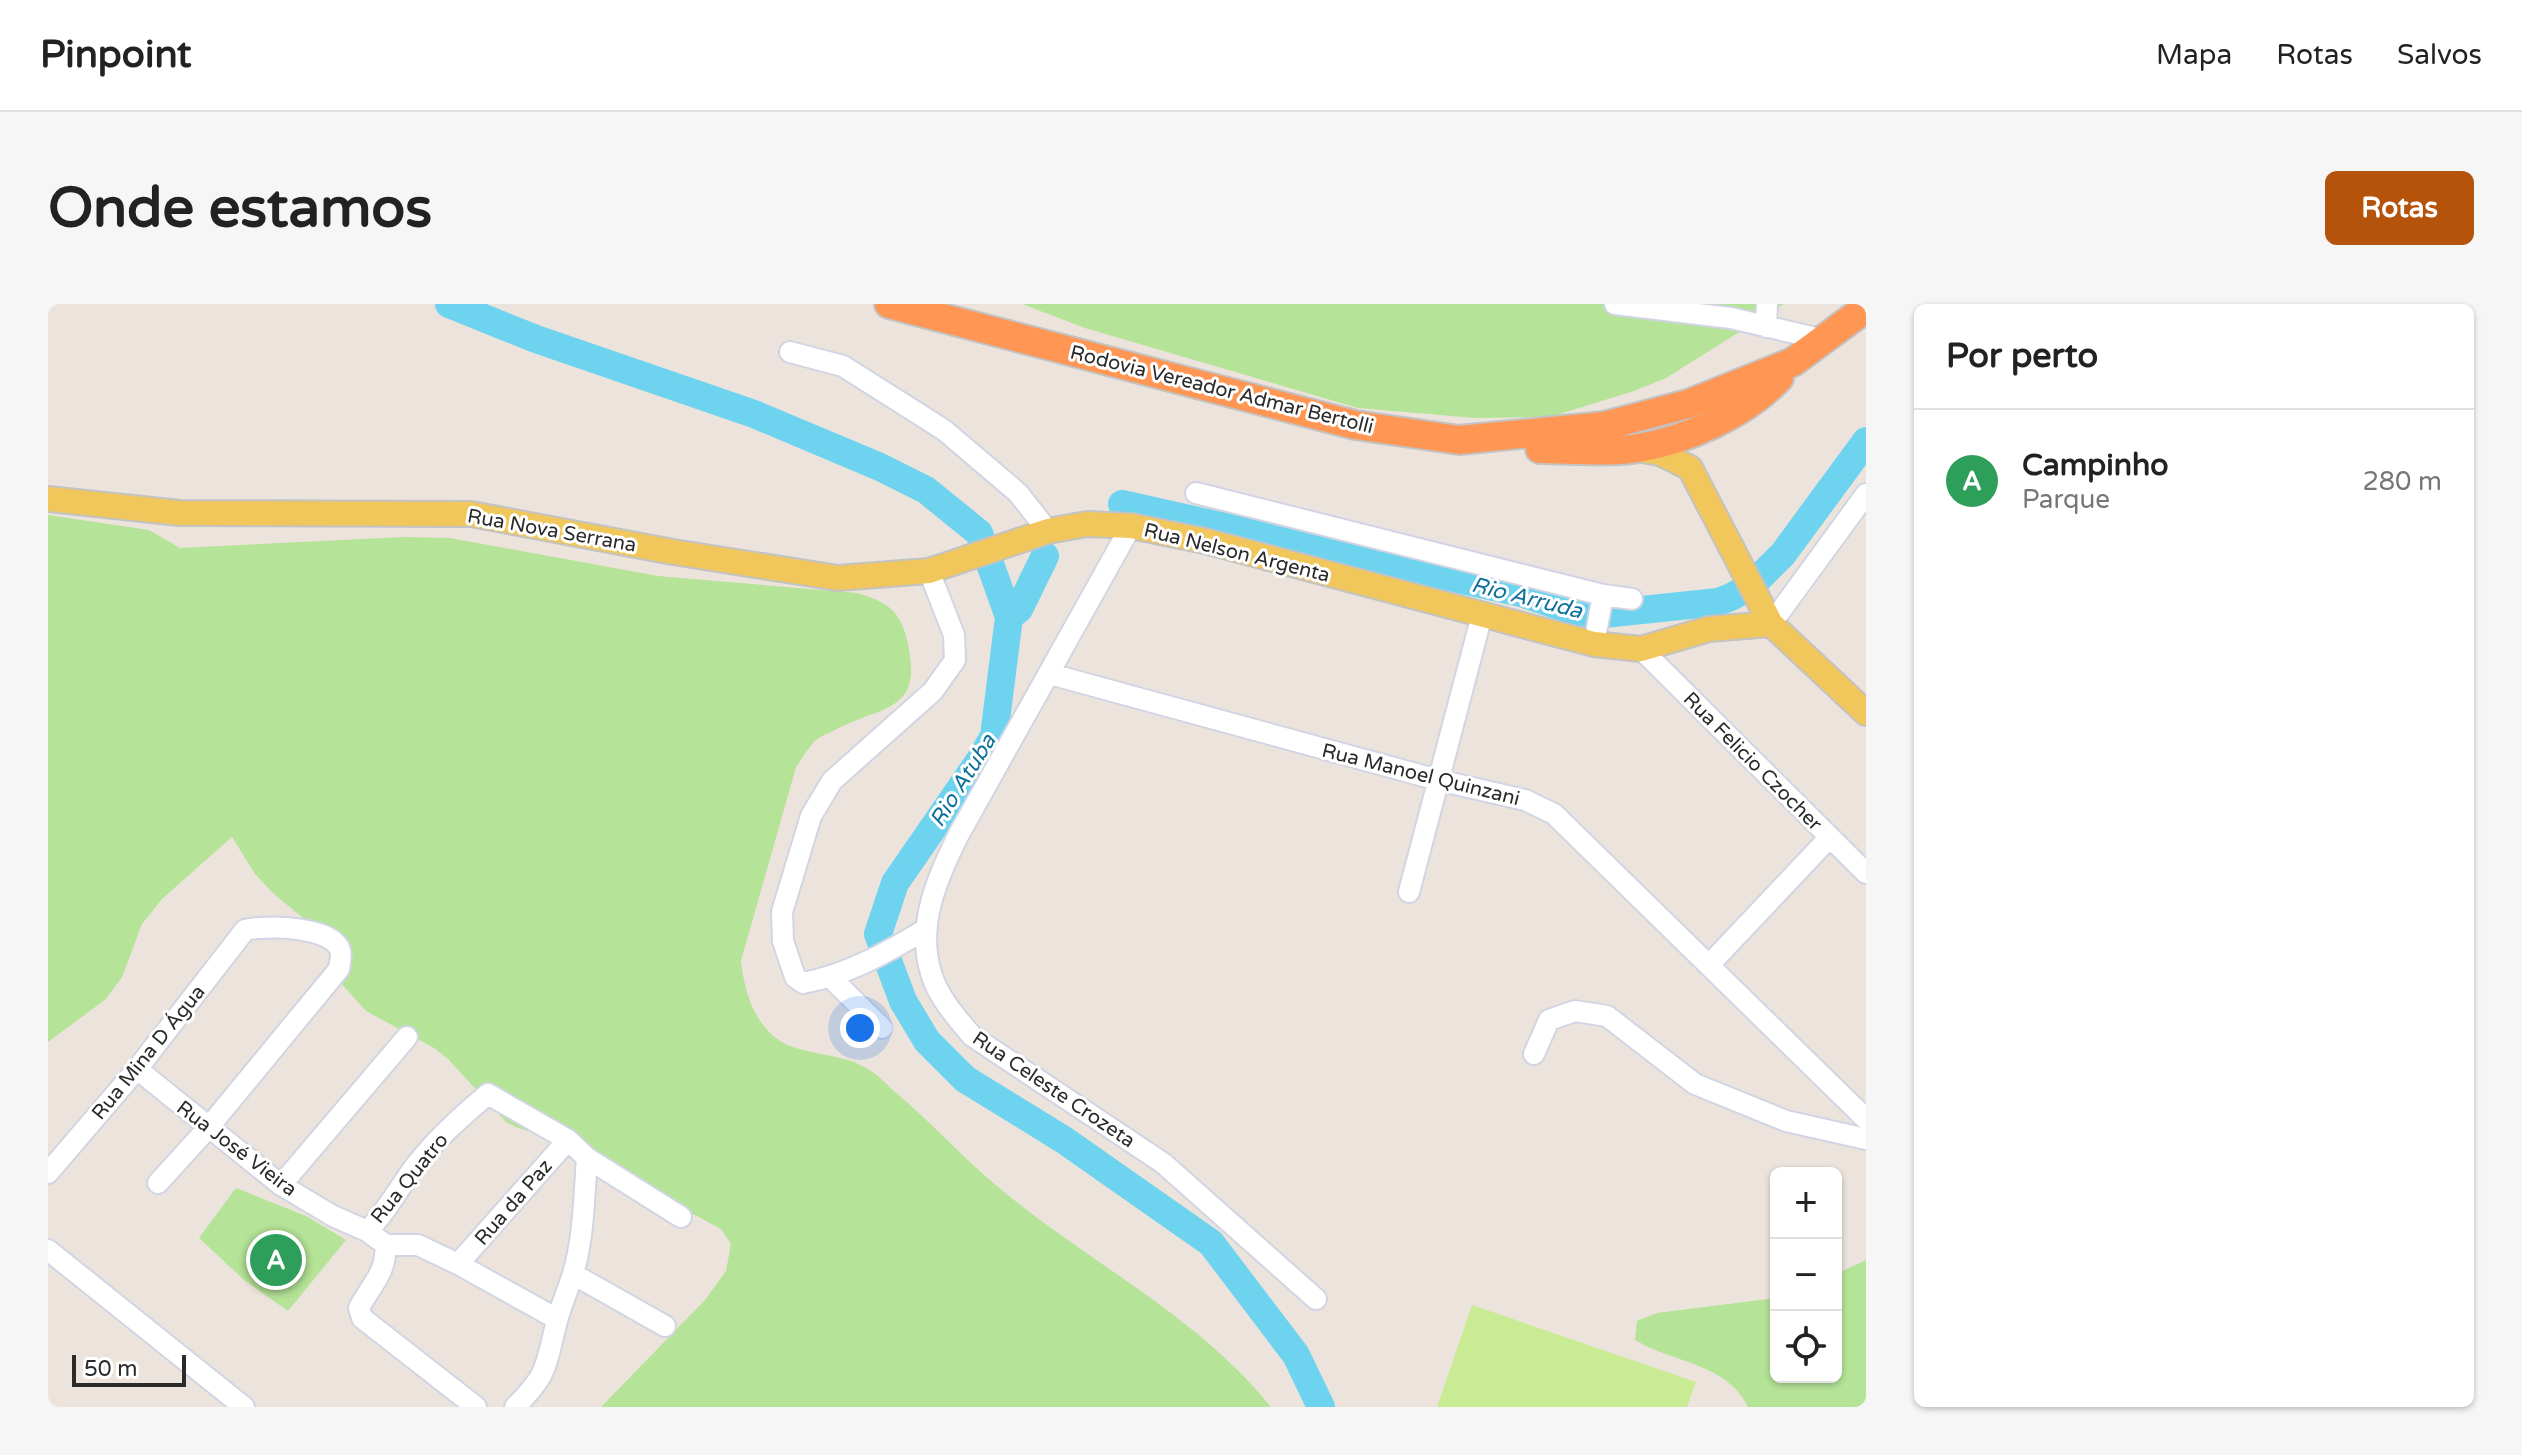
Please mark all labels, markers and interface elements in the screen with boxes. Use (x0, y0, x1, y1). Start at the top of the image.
text: Pinpoint (40, 32, 192, 78)
text: Mapa (2156, 38, 2232, 72)
text: Rotas (2276, 38, 2353, 72)
text: Salvos (2397, 38, 2482, 72)
button: Rotas (2325, 171, 2474, 245)
text: Onde estamos (48, 175, 432, 242)
text: Por perto (1946, 336, 2098, 377)
street label: Rodovia Vereador Admar Bertolli (1068, 341, 1376, 439)
text: Campinho (2022, 447, 2168, 484)
text: A (1962, 466, 1982, 497)
text: 280 m (2362, 466, 2442, 497)
text: Parque (2022, 484, 2110, 515)
street label: Rua Nova Serrana (465, 504, 638, 558)
street label: Rua Nelson Argenta (1141, 518, 1332, 588)
water label: Rio Arruda (1469, 572, 1585, 624)
street label: Rua Felicio Czocher (1678, 687, 1827, 836)
water label: Rio Atuba (924, 729, 1002, 832)
street label: Rua Manoel Quinzani (1319, 739, 1522, 811)
street label: Rua Mina D Água (86, 980, 211, 1125)
your location (840, 1008, 880, 1048)
street label: Rua Celeste Crozeta (968, 1026, 1139, 1153)
street label: Rua José Vieira (172, 1096, 301, 1202)
street label: Rua Quatro (366, 1129, 453, 1229)
street label: Rua da Paz (470, 1155, 558, 1251)
map controls (1770, 1167, 1842, 1383)
button: + (1770, 1167, 1842, 1239)
pin: A (250, 1230, 302, 1290)
button: − (1770, 1239, 1842, 1311)
button: locate (1770, 1311, 1842, 1383)
scale bar (72, 1351, 186, 1387)
text: 50 m (84, 1356, 138, 1382)

